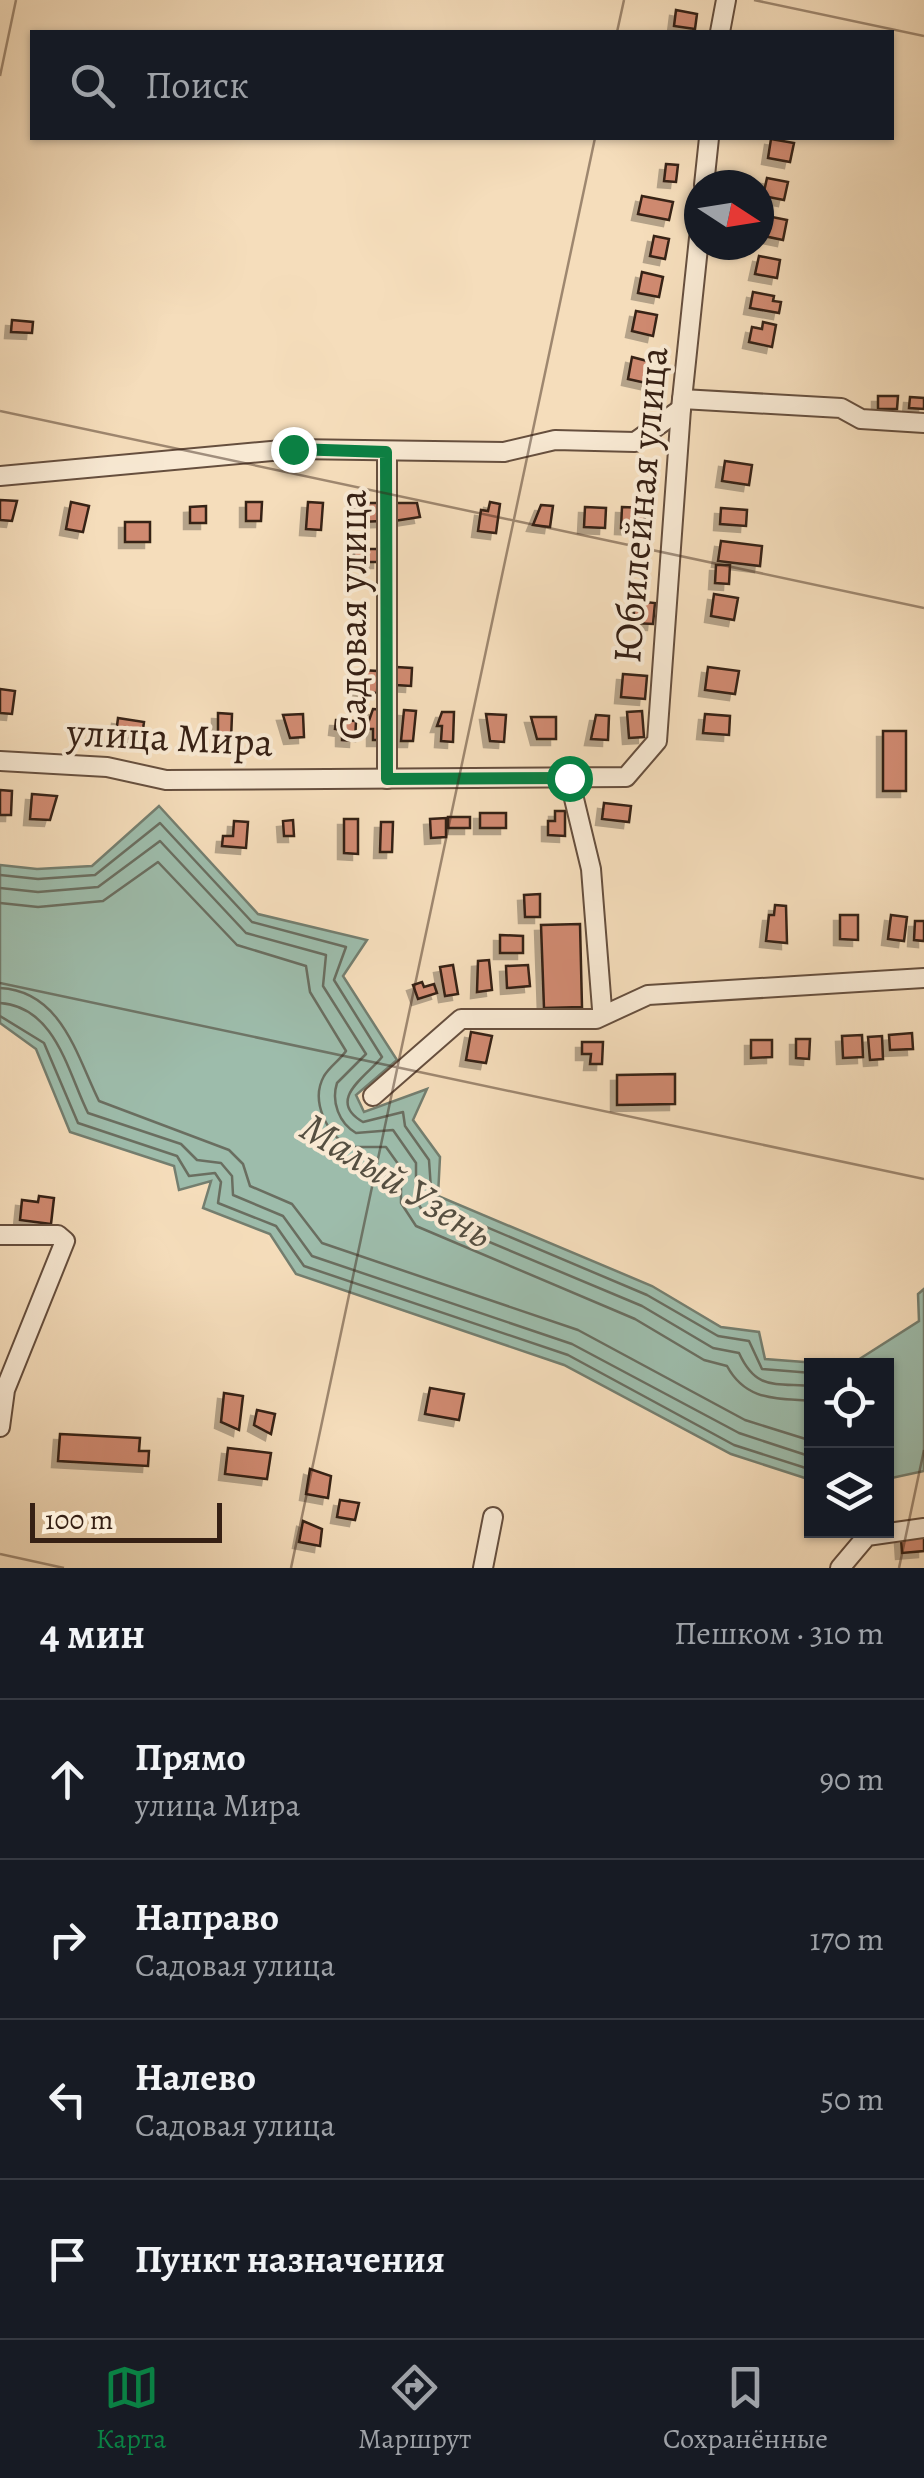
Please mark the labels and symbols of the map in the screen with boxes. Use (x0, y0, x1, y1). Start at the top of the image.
north arrow (684, 170, 774, 260)
street label: Юбилейная улица (599, 344, 681, 665)
route end (271, 427, 317, 473)
street label: Садовая улица (325, 489, 380, 740)
street label: улица Мира (64, 704, 275, 770)
route start (547, 756, 593, 802)
water label: Малый Узень (290, 1098, 504, 1262)
scale bar (30, 1498, 222, 1542)

